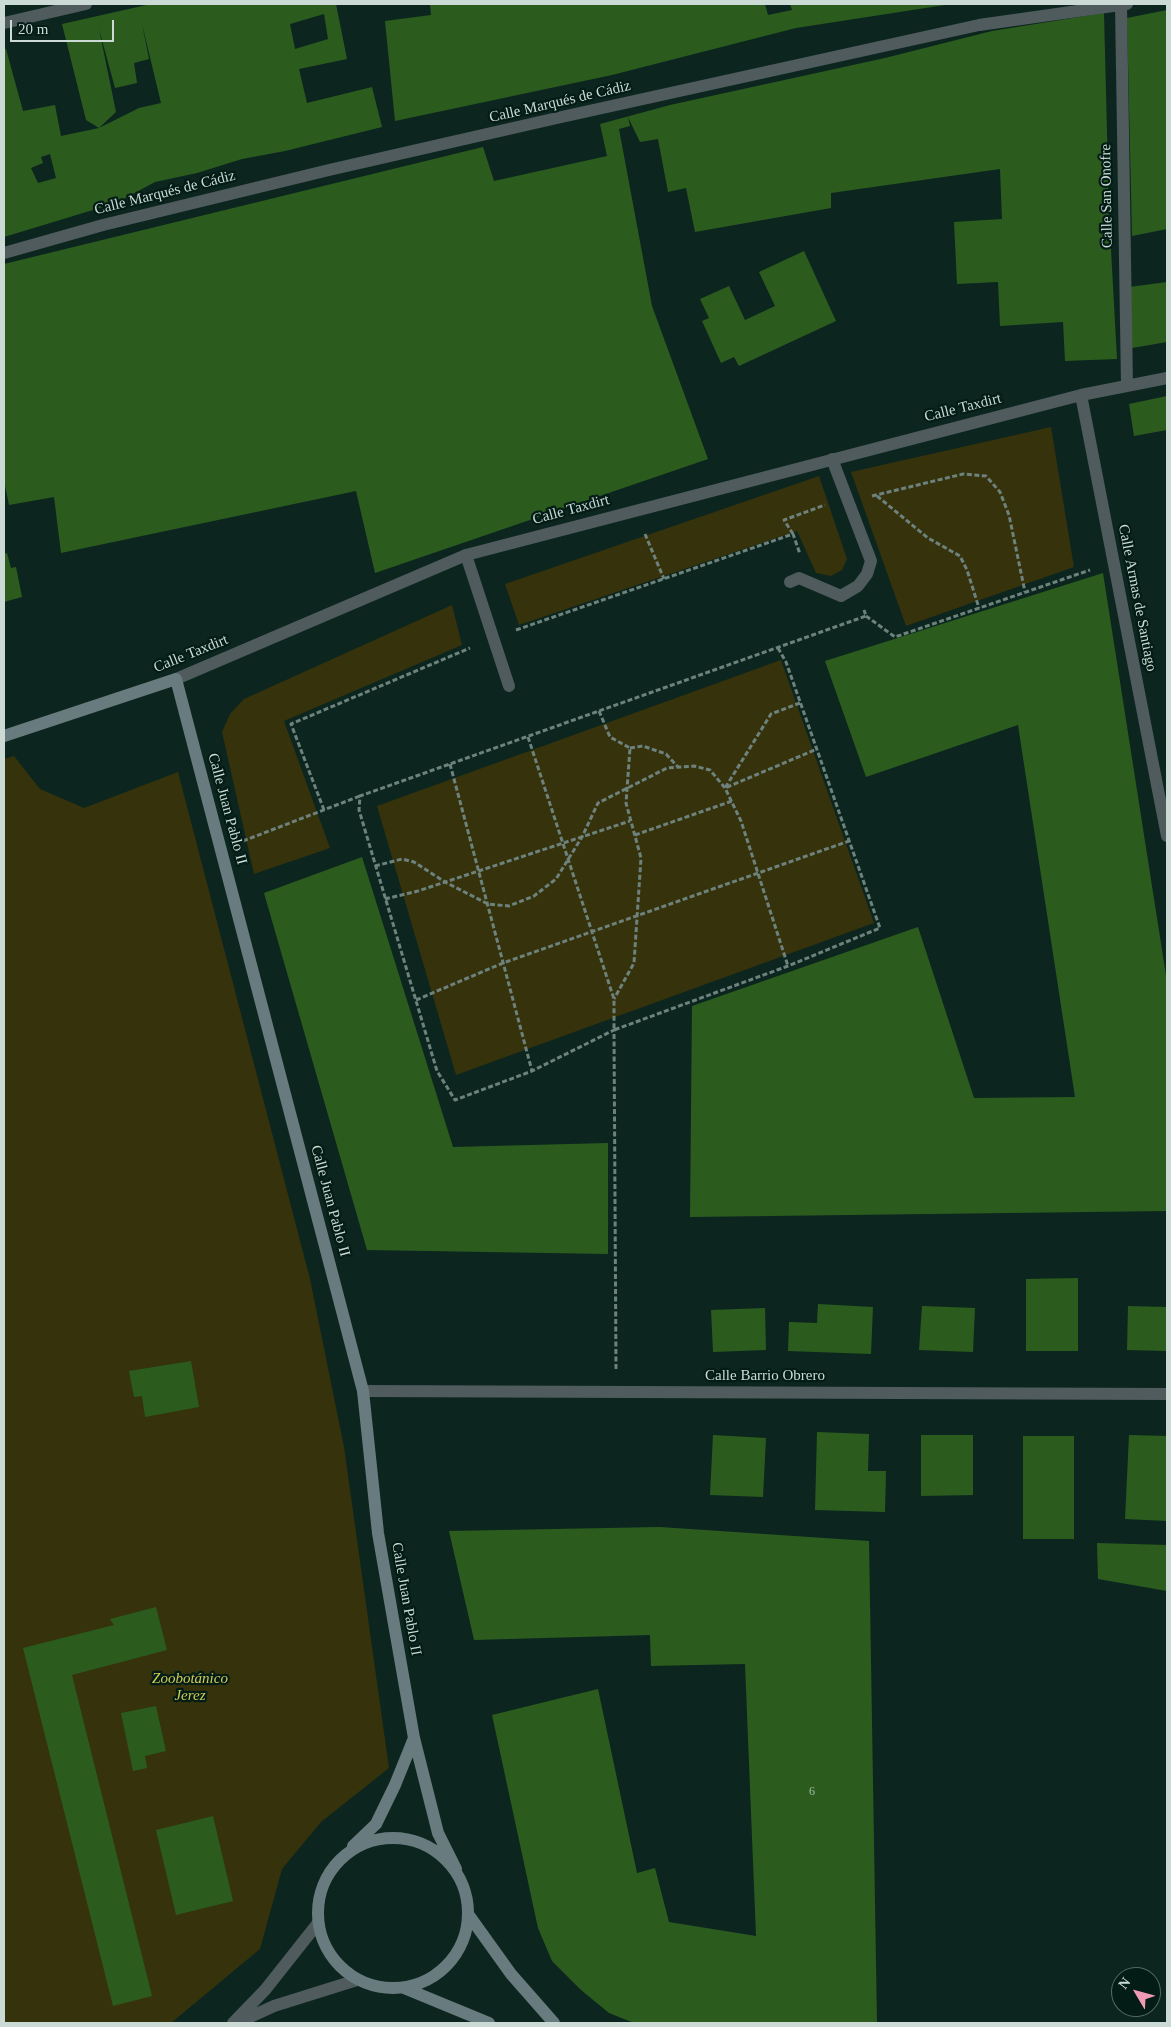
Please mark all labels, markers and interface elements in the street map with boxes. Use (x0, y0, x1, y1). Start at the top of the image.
scale bar (12, 10, 116, 42)
text: 20 m (18, 21, 48, 37)
street label: Calle Marqués de Cádiz (488, 77, 632, 127)
street label: Calle San Onofre (1097, 144, 1117, 248)
street label: Calle Marqués de Cádiz (93, 167, 237, 219)
street label: Calle Taxdirt (923, 390, 1003, 426)
street label: Calle Taxdirt (531, 491, 611, 529)
street label: Calle Armas de Santiago (1114, 523, 1160, 673)
street label: Calle Taxdirt (151, 631, 231, 677)
street label: Calle Juan Pablo II (203, 751, 251, 867)
street label: Calle Juan Pablo II (306, 1143, 354, 1259)
street label: Calle Barrio Obrero (705, 1367, 825, 1385)
street label: Calle Juan Pablo II (387, 1541, 425, 1657)
park label: Zoobotánico Jerez (152, 1670, 228, 1705)
house number: 6 (809, 1785, 815, 1799)
north arrow (1111, 1967, 1161, 2017)
text: N (1115, 1975, 1133, 1992)

